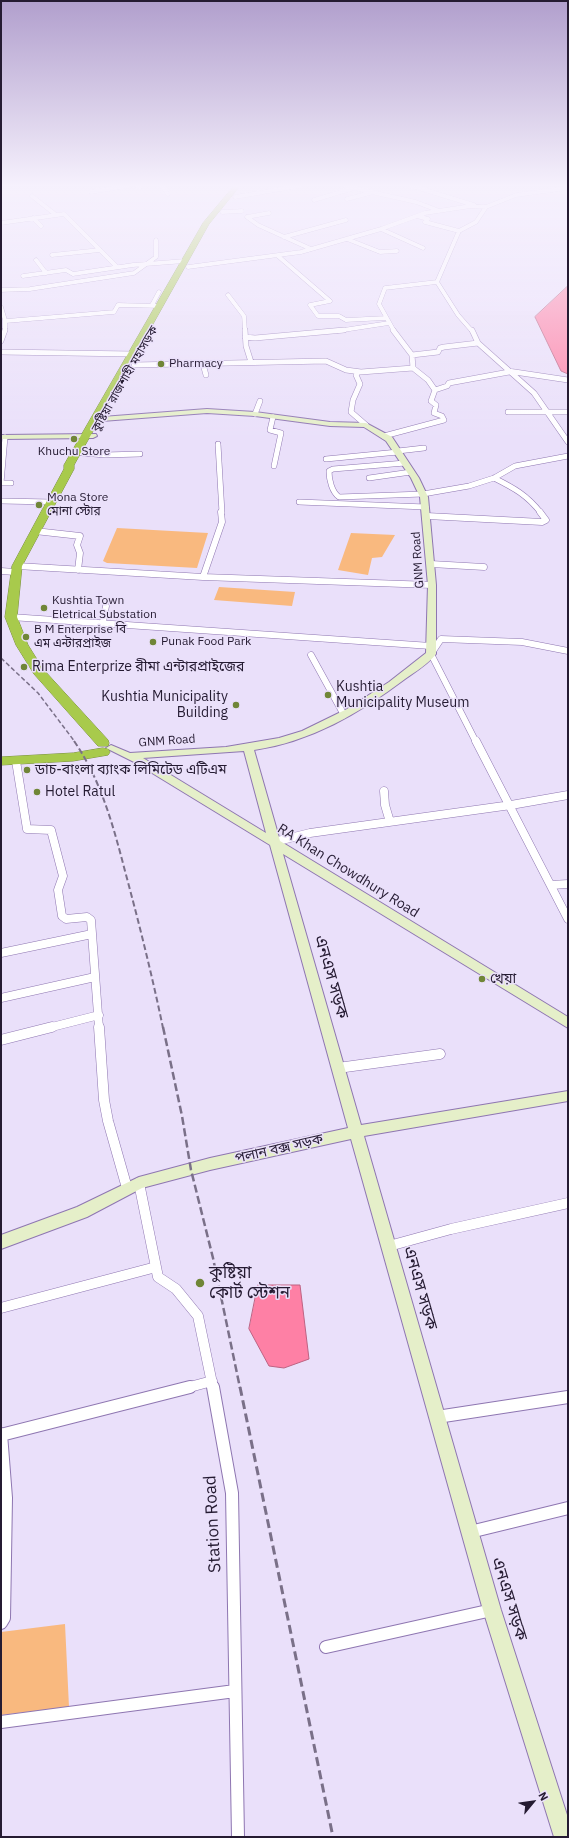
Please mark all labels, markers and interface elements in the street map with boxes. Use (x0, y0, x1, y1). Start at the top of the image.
street label: কুষ্টিয়া রাজশাহী মহাসড়ক (89, 323, 161, 435)
place label: Pharmacy (169, 357, 223, 371)
marker: Pharmacy (156, 359, 166, 369)
marker: Khuchu Store (69, 434, 79, 444)
place label: Khuchu Store (38, 445, 110, 459)
place label: Mona Store মোনা স্টোর (47, 491, 108, 519)
marker: Mona Store মোনা স্টোর (34, 500, 44, 510)
street label: GNM Road (409, 531, 427, 589)
place label: Kushtia Town Eletrical Substation (52, 594, 157, 622)
marker: Kushtia Town Eletrical Substation (39, 603, 49, 613)
place label: B M Enterprise বি এম এন্টারপ্রাইজ (34, 623, 126, 651)
marker: B M Enterprise বি এম এন্টারপ্রাইজ (21, 632, 31, 642)
place label: Punak Food Park (161, 635, 251, 649)
marker: Punak Food Park (148, 637, 158, 647)
place label: Rima Enterprize রীমা এন্টারপ্রাইজের (32, 659, 244, 675)
marker: Rima Enterprize রীমা এন্টারপ্রাইজের (19, 662, 29, 672)
place label: Kushtia Municipality Museum (336, 679, 469, 712)
place label: Kushtia Municipality Building (101, 689, 228, 722)
marker: Kushtia Municipality Museum (323, 690, 333, 700)
marker: Kushtia Municipality Building (231, 700, 241, 710)
street label: GNM Road (138, 732, 196, 750)
place label: ডাচ-বাংলা ব্যাংক লিমিটেড এটিএম (35, 762, 227, 778)
marker: ডাচ-বাংলা ব্যাংক লিমিটেড এটিএম (22, 765, 32, 775)
place label: Hotel Ratul (45, 784, 115, 800)
marker: Hotel Ratul (32, 787, 42, 797)
street label: RA Khan Chowdhury Road (274, 821, 422, 921)
street label: এনএস সড়ক (309, 933, 353, 1021)
place label: খেয়া (490, 971, 516, 987)
marker: খেয়া (477, 974, 487, 984)
street label: পলান বক্স সড়ক (233, 1131, 325, 1167)
street label: এনএস সড়ক (398, 1244, 442, 1332)
place label: কুষ্টিয়া কোর্ট স্টেশন (209, 1263, 290, 1303)
marker: কুষ্টিয়া কোর্ট স্টেশন (194, 1277, 206, 1289)
street label: Station Road (200, 1475, 226, 1573)
street label: এনএস সড়ক (487, 1555, 531, 1643)
north arrow (513, 1782, 553, 1822)
text: N (535, 1789, 552, 1803)

